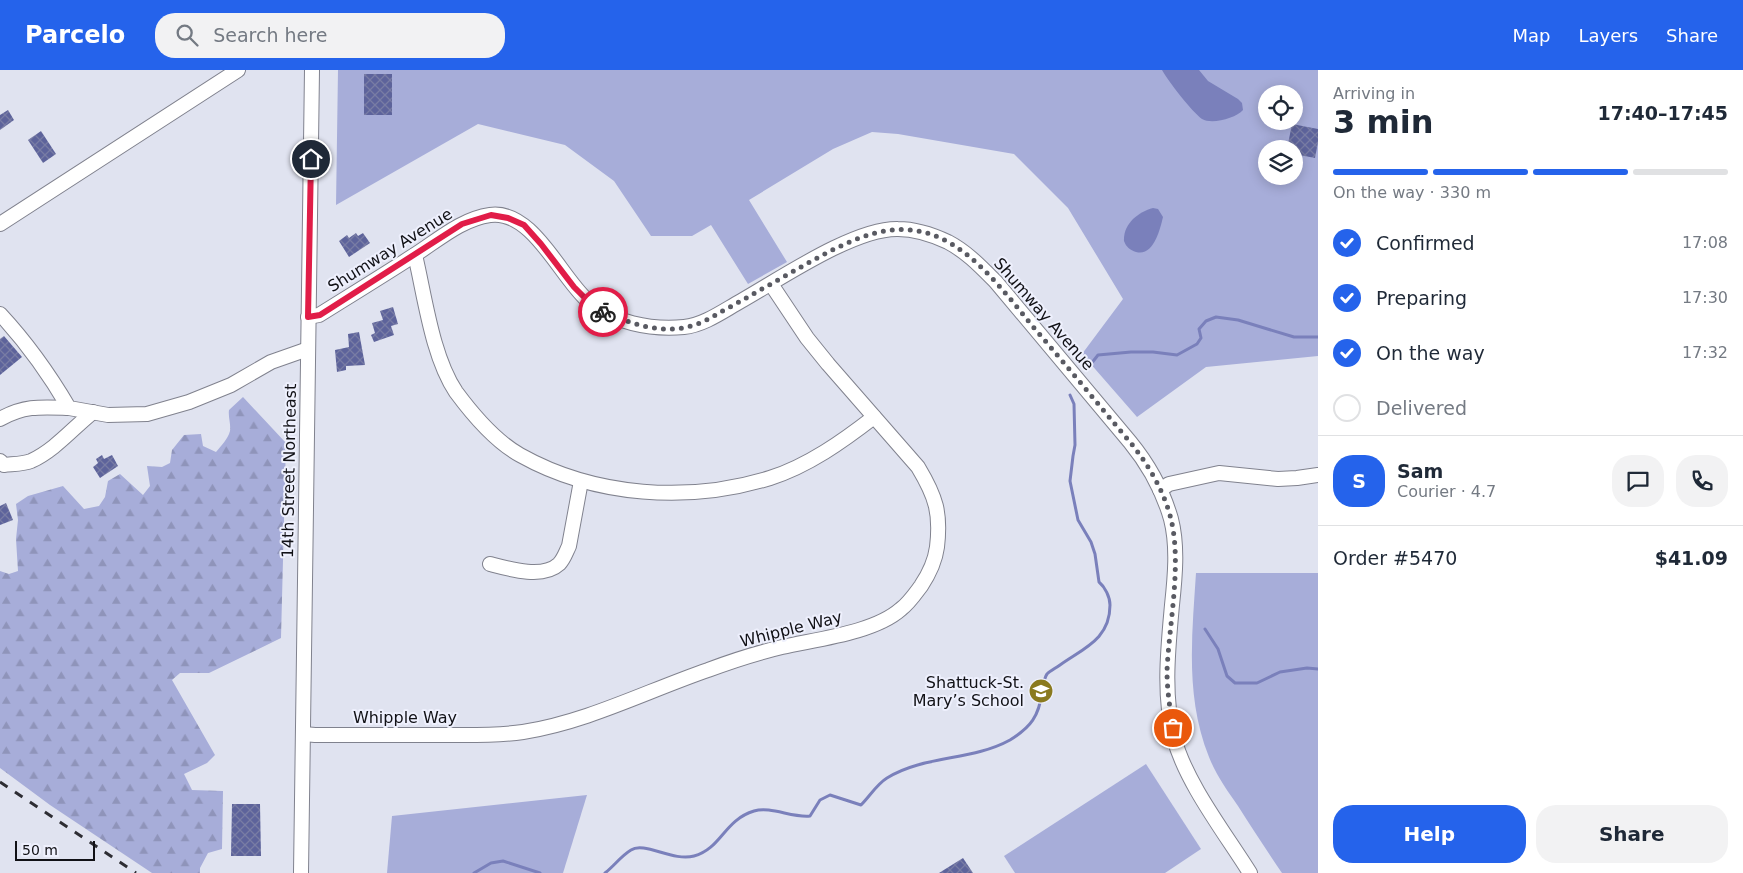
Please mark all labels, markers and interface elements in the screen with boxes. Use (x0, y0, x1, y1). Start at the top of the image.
search box (155, 13, 505, 58)
text: Parcelo (25, 21, 125, 49)
icon: search (173, 21, 201, 49)
text: Search here (213, 24, 327, 46)
text: Map (1512, 25, 1550, 46)
text: Layers (1578, 25, 1638, 46)
text: Share (1666, 25, 1718, 46)
text: Arriving in (1333, 84, 1415, 103)
map controls (1258, 85, 1303, 185)
button: locate (1258, 85, 1303, 130)
text: 17:40–17:45 (1598, 102, 1728, 124)
text: 3 min (1333, 103, 1434, 141)
pin (290, 138, 332, 180)
button: layers (1258, 140, 1303, 185)
icon: home (297, 145, 325, 173)
text: On the way · 330 m (1333, 183, 1491, 202)
street label: Shumway Avenue (324, 204, 456, 296)
icon: check (1333, 229, 1361, 257)
text: Confirmed (1376, 232, 1475, 254)
text: 17:08 (1682, 233, 1728, 252)
street label: Shumway Avenue (990, 254, 1098, 374)
icon: check (1333, 284, 1361, 312)
courier (578, 287, 628, 337)
text: Preparing (1376, 287, 1467, 309)
text: 17:30 (1682, 288, 1728, 307)
icon: bike (589, 298, 617, 326)
icon: check (1333, 339, 1361, 367)
text: On the way (1376, 342, 1485, 364)
text: 17:32 (1682, 343, 1728, 362)
street label: 14th Street Northeast (278, 384, 300, 558)
text: Delivered (1376, 397, 1467, 419)
button: chat (1612, 455, 1664, 507)
button: phone (1676, 455, 1728, 507)
text: Sam (1397, 460, 1443, 482)
text: S (1352, 470, 1366, 492)
text: Courier · 4.7 (1397, 482, 1496, 501)
text: Order #5470 (1333, 547, 1457, 569)
text: $41.09 (1655, 547, 1728, 569)
street label: Whipple Way (738, 607, 844, 651)
place label: Shattuck-St. Mary’s School (913, 673, 1024, 710)
school or university icon: Shattuck-St. Mary’s School (1028, 678, 1054, 704)
pin (1152, 707, 1194, 749)
street label: Whipple Way (353, 708, 457, 727)
icon: bag (1159, 714, 1187, 742)
button: Help (1333, 805, 1526, 863)
button: Share (1536, 805, 1728, 863)
scale bar (15, 838, 95, 861)
text: 50 m (22, 842, 58, 858)

